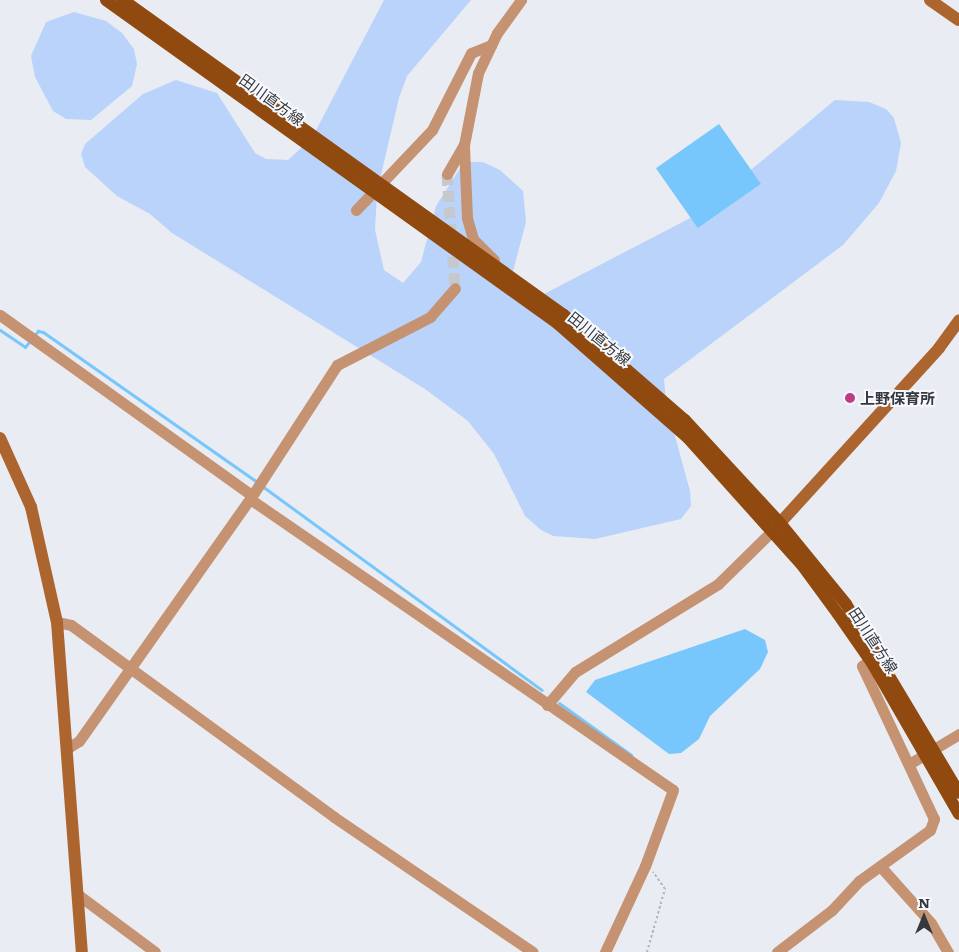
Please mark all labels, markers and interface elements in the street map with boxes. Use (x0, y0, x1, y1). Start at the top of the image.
street label: 田川直方線 (236, 70, 308, 128)
street label: 田川直方線 (565, 307, 635, 369)
place label: 上野保育所 (860, 389, 935, 407)
marker: 上野保育所 (844, 392, 856, 404)
street label: 田川直方線 (846, 604, 902, 676)
north arrow (899, 892, 949, 942)
text: N (918, 892, 930, 912)

